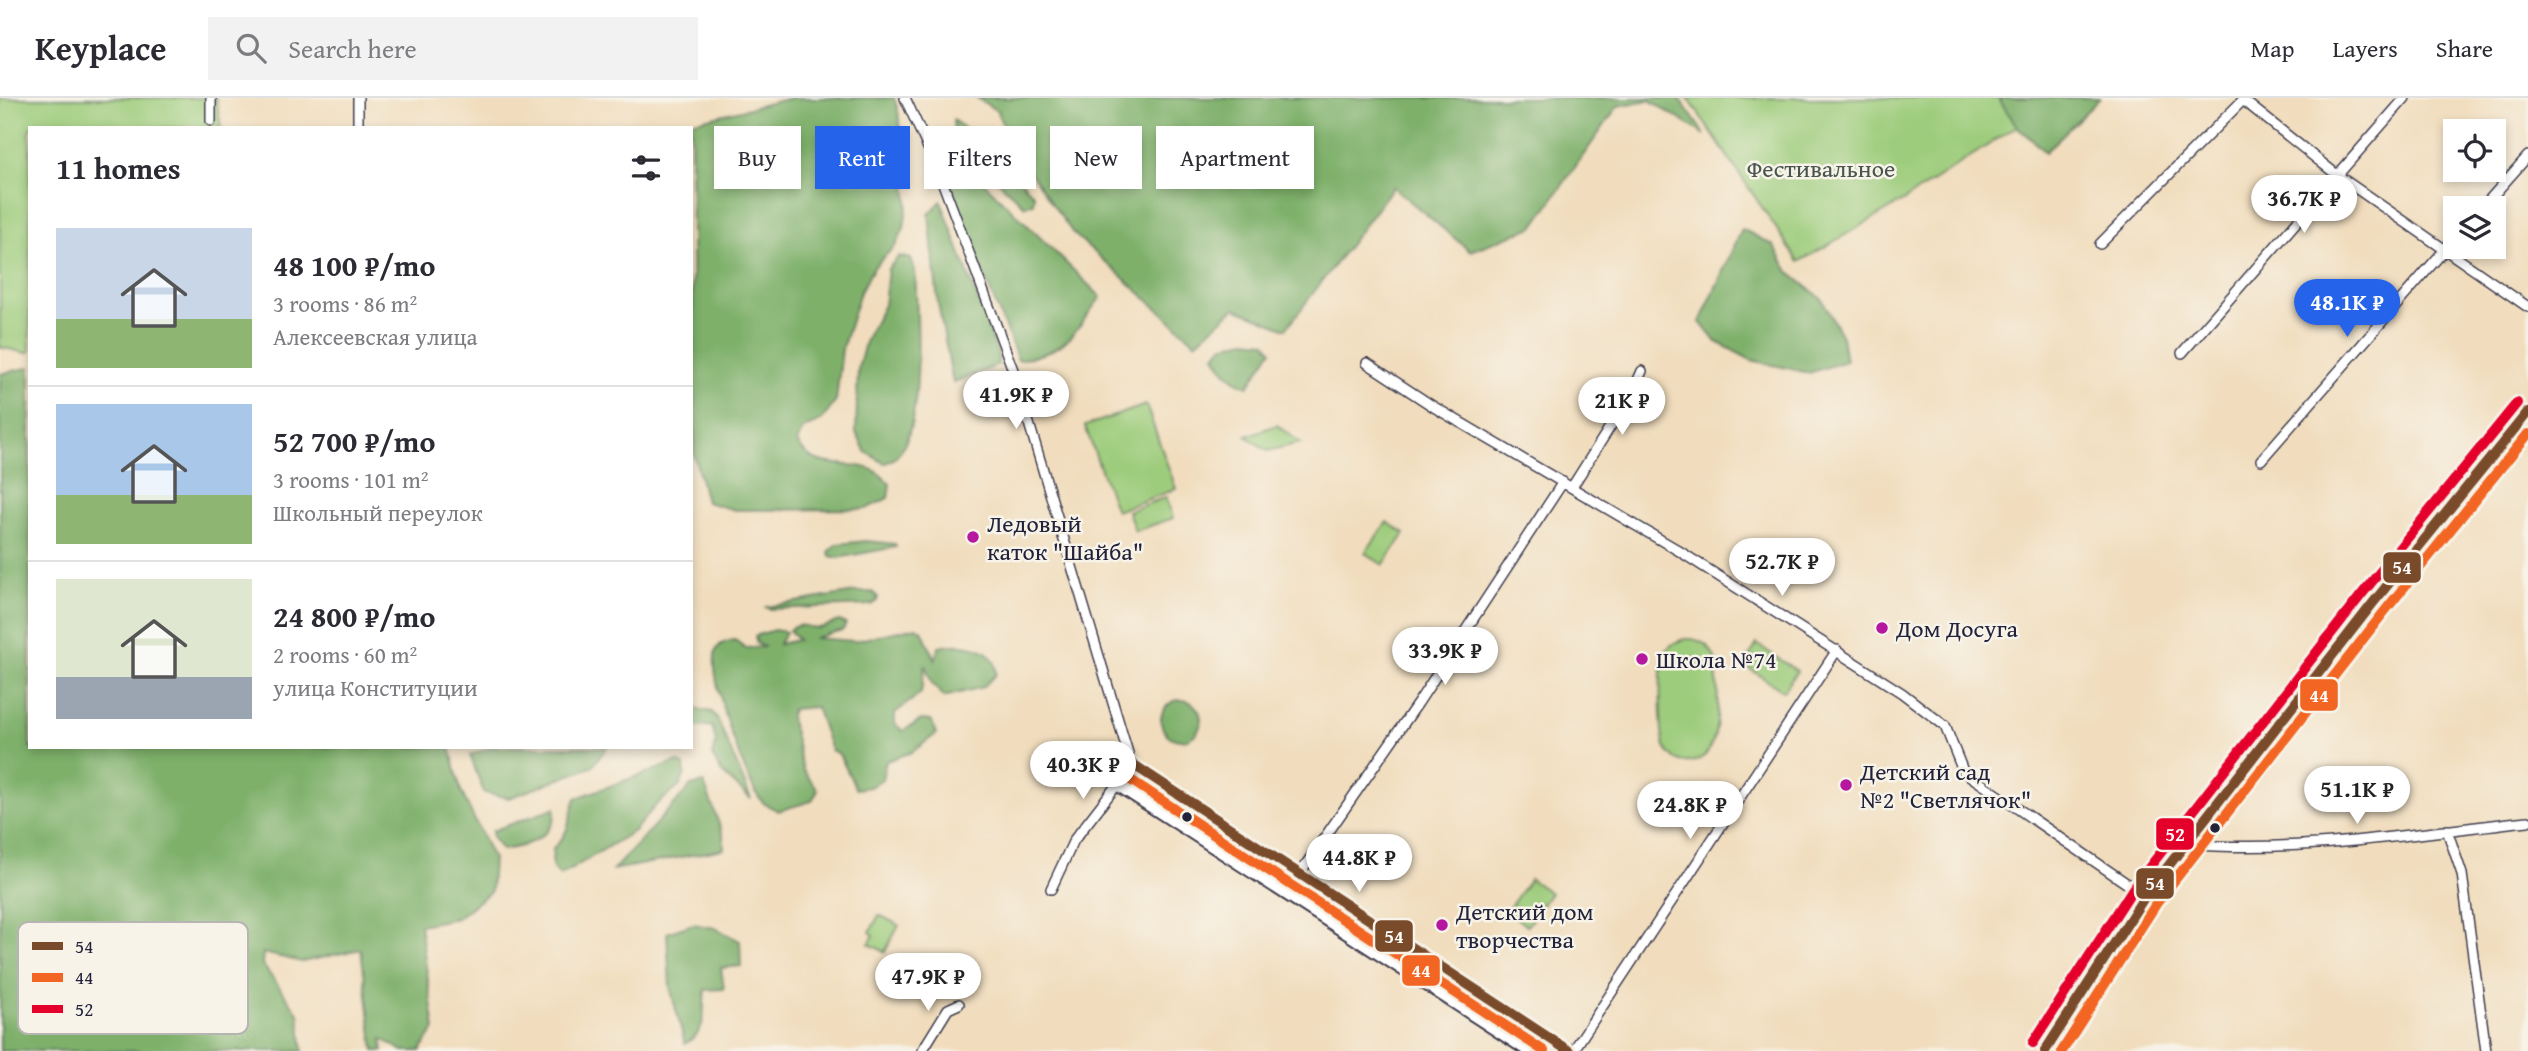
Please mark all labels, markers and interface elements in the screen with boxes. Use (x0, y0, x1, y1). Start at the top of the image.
search box (208, 17, 698, 80)
text: Keyplace (35, 24, 166, 72)
icon: search (232, 29, 270, 67)
text: Search here (288, 29, 417, 68)
text: Map (2251, 31, 2294, 66)
text: Layers (2332, 31, 2398, 66)
text: Share (2436, 31, 2493, 66)
map controls (2443, 119, 2506, 259)
button: locate (2443, 119, 2506, 182)
chip: Buy (714, 126, 801, 189)
chip: Rent (815, 126, 910, 189)
chip: Filters (924, 126, 1036, 189)
chip: New (1050, 126, 1142, 189)
chip: Apartment (1156, 126, 1314, 189)
text: 11 homes (56, 146, 181, 190)
icon: filters (627, 149, 665, 187)
park label: Фестивальное (1747, 151, 1895, 186)
pin: 36.7K ₽ (2239, 176, 2369, 235)
text: 36.7K ₽ (2267, 181, 2341, 214)
button: layers (2443, 196, 2506, 259)
text: 48 100 ₽/mo (273, 243, 436, 287)
icon: home (112, 256, 196, 340)
pin: 48.1K ₽ (2282, 280, 2412, 339)
text: 48.1K ₽ (2310, 285, 2384, 318)
text: 3 rooms · 86 m² (273, 287, 417, 320)
text: Алексеевская улица (273, 320, 477, 353)
pin: 41.9K ₽ (951, 372, 1081, 431)
text: 41.9K ₽ (979, 377, 1053, 410)
pin: 21K ₽ (1573, 378, 1671, 437)
text: 21K ₽ (1594, 383, 1650, 416)
text: 52 700 ₽/mo (273, 419, 436, 463)
icon: home (112, 432, 196, 516)
text: 3 rooms · 101 m² (273, 463, 428, 496)
text: Школьный переулок (273, 496, 483, 529)
place label: Ледовый каток "Шайба" (987, 506, 1143, 569)
marker: Ледовый каток "Шайба" (965, 529, 981, 545)
pin: 52.7K ₽ (1717, 538, 1847, 598)
text: 52.7K ₽ (1745, 544, 1819, 577)
line badge: 54 (2382, 551, 2422, 584)
text: 54 (2392, 553, 2412, 581)
text: 24 800 ₽/mo (273, 594, 436, 638)
icon: home (112, 607, 196, 691)
place label: Дом Досуга (1895, 611, 2019, 646)
marker: Дом Досуга (1874, 620, 1890, 636)
pin: 33.9K ₽ (1380, 628, 1510, 687)
text: 33.9K ₽ (1408, 633, 1482, 666)
text: 2 rooms · 60 m² (273, 638, 417, 671)
place label: Школа №74 (1656, 642, 1777, 677)
marker: Школа №74 (1634, 651, 1650, 667)
text: улица Конституции (273, 671, 478, 704)
line badge: 44 (2299, 678, 2339, 712)
text: 44 (2309, 681, 2329, 709)
pin: 40.3K ₽ (1018, 742, 1148, 801)
text: 40.3K ₽ (1046, 747, 1120, 780)
place label: Детский сад №2 "Светлячок" (1859, 754, 2031, 817)
pin: 51.1K ₽ (2292, 766, 2422, 826)
text: 51.1K ₽ (2320, 772, 2394, 805)
marker: Детский сад №2 "Светлячок" (1838, 777, 1854, 793)
pin: 24.8K ₽ (1625, 782, 1755, 841)
text: 24.8K ₽ (1653, 787, 1727, 820)
unlabelled marker (1180, 810, 1194, 824)
line badge: 52 (2155, 817, 2195, 851)
text: 52 (2165, 820, 2185, 848)
unlabelled marker (2208, 821, 2222, 835)
pin: 44.8K ₽ (1294, 834, 1424, 894)
text: 44.8K ₽ (1322, 840, 1396, 873)
line badge: 54 (2135, 867, 2175, 900)
text: 54 (2145, 869, 2165, 897)
place label: Детский дом творчества (1455, 894, 1594, 957)
marker: Детский дом творчества (1434, 917, 1450, 933)
line badge: 54 (1374, 919, 1414, 953)
legend (18, 922, 248, 1034)
text: 54 (1384, 922, 1404, 950)
text: 54 (75, 932, 93, 960)
pin: 47.9K ₽ (863, 954, 993, 1013)
line badge: 44 (1401, 954, 1441, 987)
text: 44 (1411, 956, 1431, 984)
text: 47.9K ₽ (891, 959, 965, 992)
text: 44 (75, 963, 93, 991)
text: 52 (75, 995, 93, 1023)

